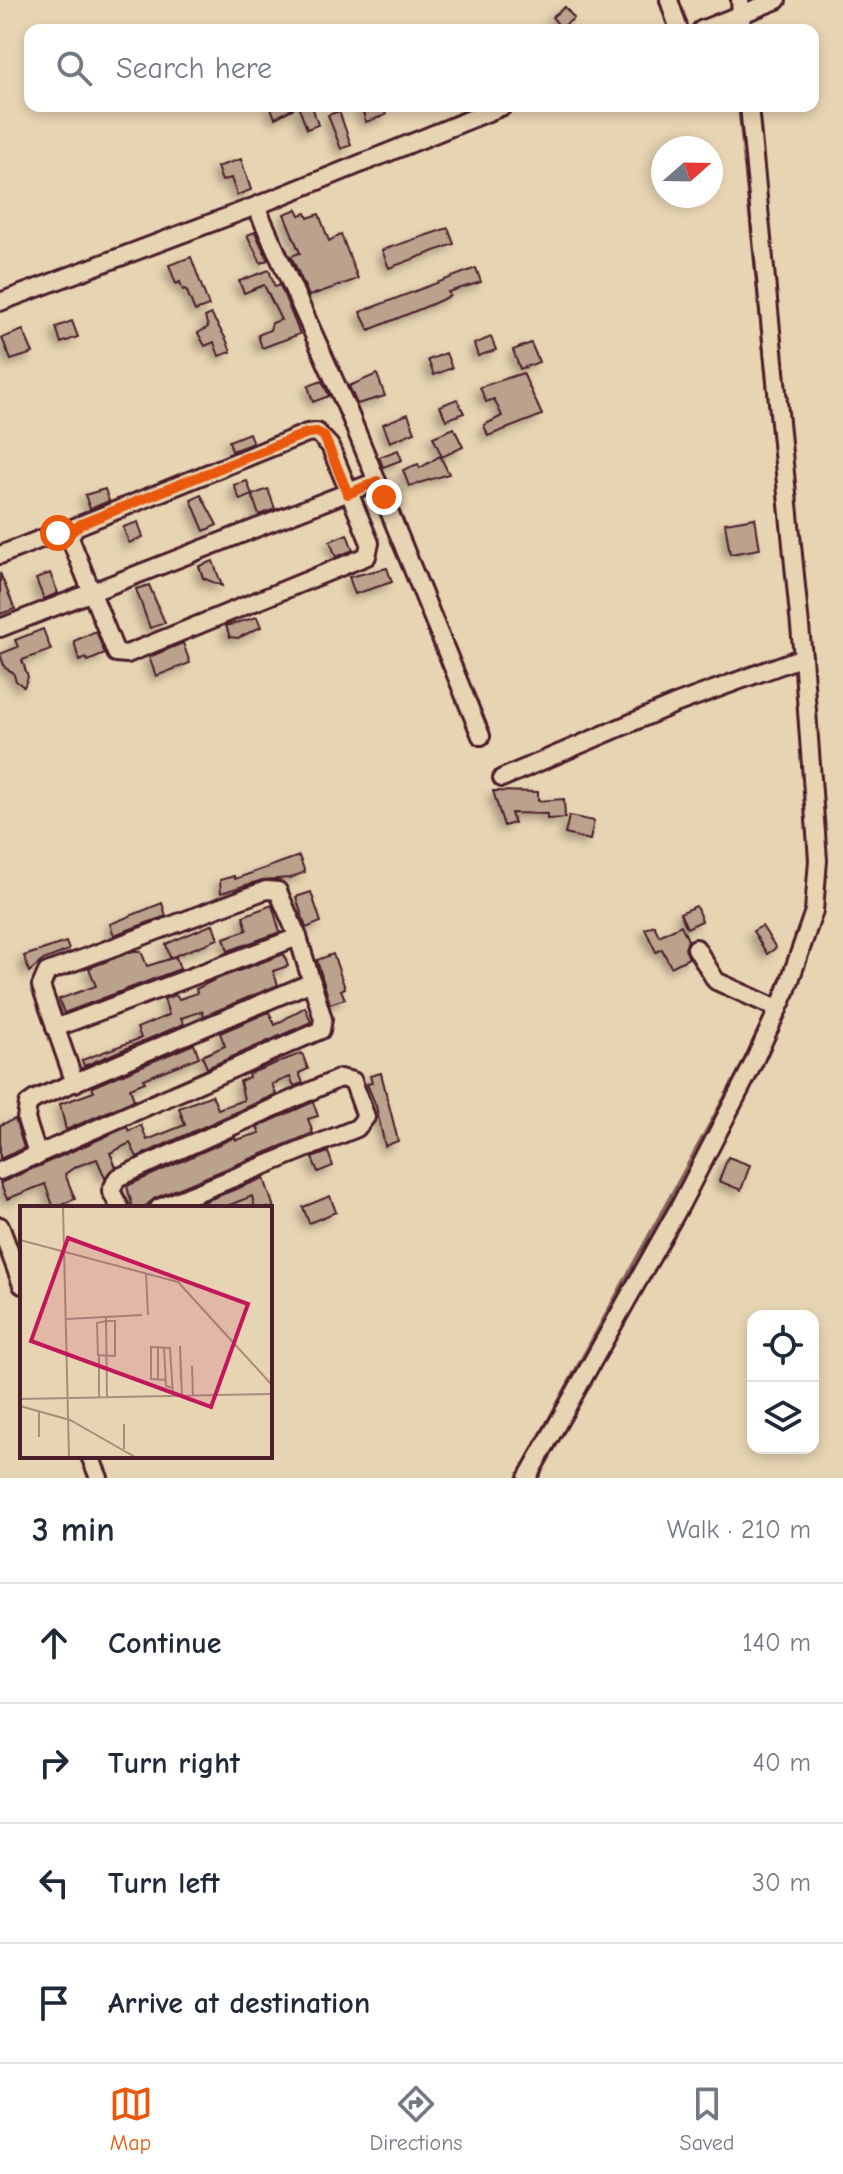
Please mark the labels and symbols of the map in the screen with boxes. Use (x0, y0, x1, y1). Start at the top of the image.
north arrow (651, 136, 723, 208)
route end (366, 479, 402, 515)
route start (40, 515, 76, 551)
inset map (20, 1206, 272, 1458)

